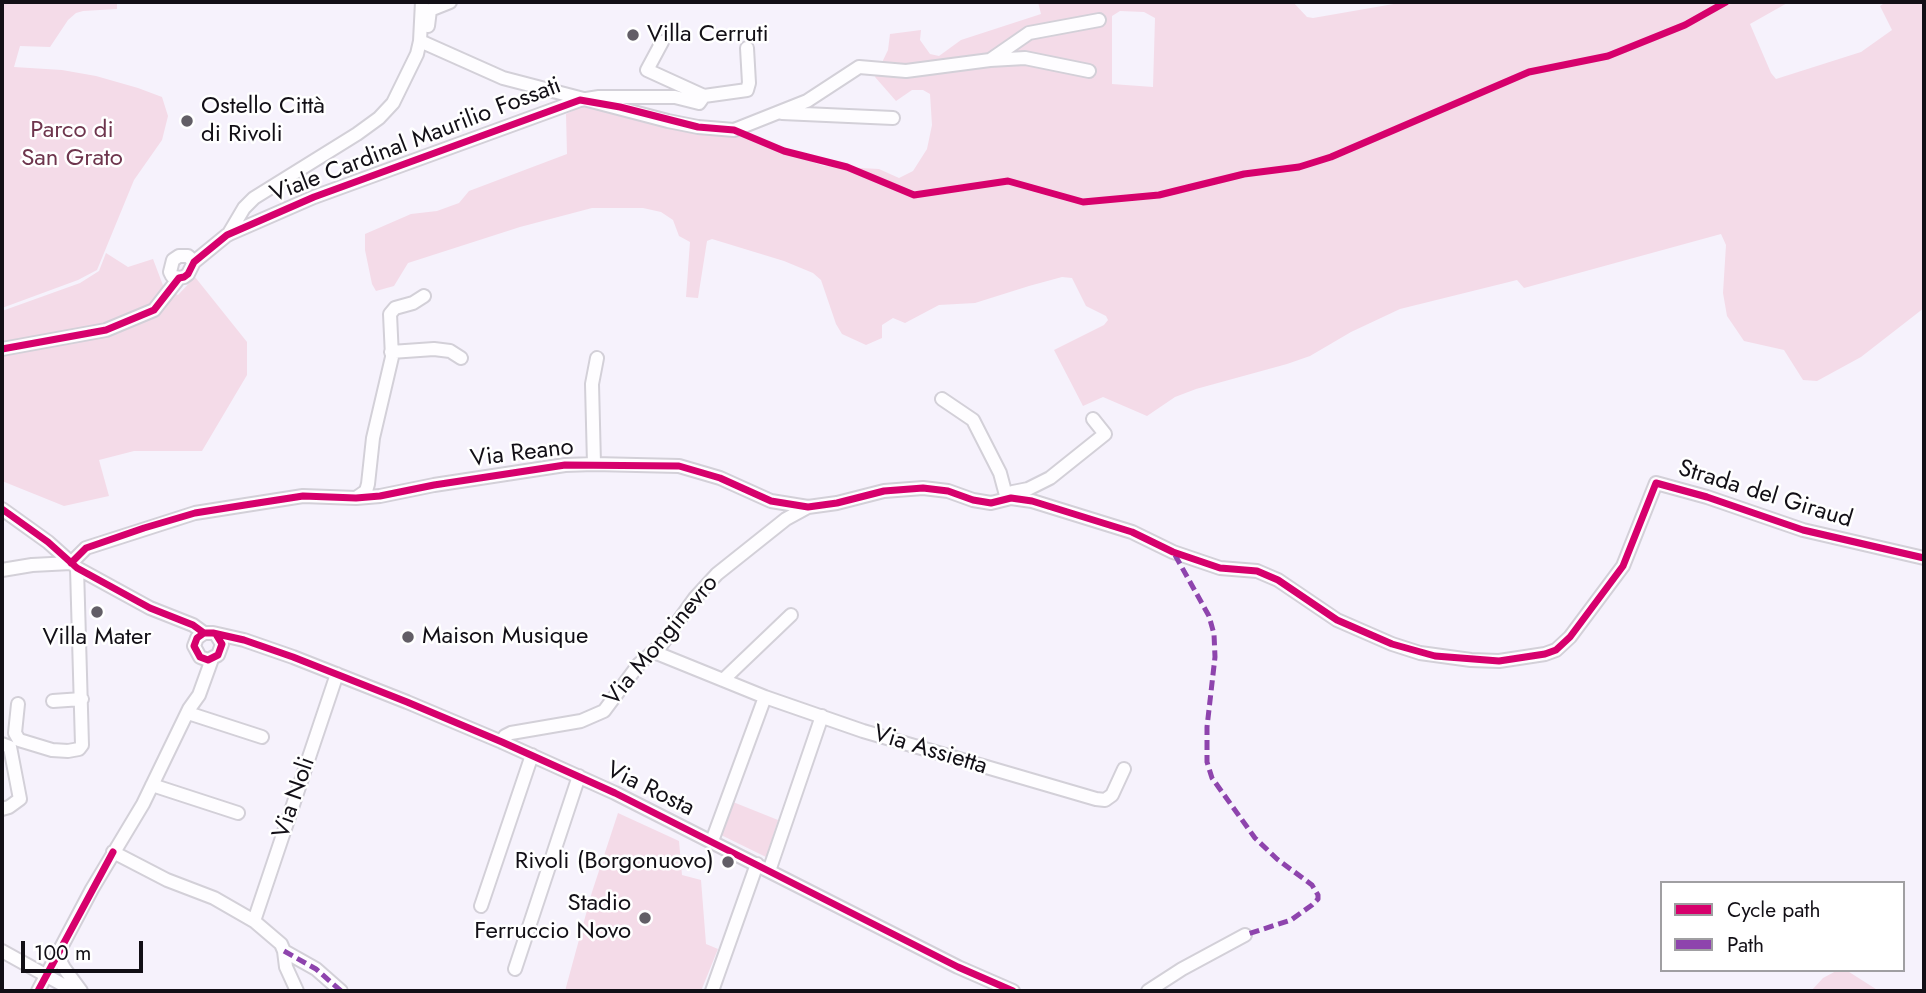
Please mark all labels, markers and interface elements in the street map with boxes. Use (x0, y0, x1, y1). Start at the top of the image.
place label: Villa Cerruti (647, 21, 769, 49)
marker: Villa Cerruti (625, 27, 641, 43)
street label: Viale Cardinal Maurilio Fossati (267, 72, 565, 210)
place label: Ostello Città di Rivoli (201, 93, 325, 149)
marker: Ostello Città di Rivoli (179, 113, 195, 129)
park label: Parco di San Grato (21, 117, 123, 173)
street label: Via Reano (469, 433, 575, 475)
street label: Strada del Giraud (1674, 455, 1856, 535)
street label: Via Monginevro (599, 570, 725, 712)
marker: Villa Mater (89, 604, 105, 620)
place label: Maison Musique (422, 623, 588, 651)
place label: Villa Mater (42, 624, 152, 652)
marker: Maison Musique (400, 629, 416, 645)
street label: Via Assietta (870, 720, 990, 782)
street label: Via Noli (268, 753, 322, 843)
street label: Via Rosta (601, 756, 699, 824)
place label: Rivoli (Borgonuovo) (515, 848, 714, 876)
marker: Rivoli (Borgonuovo) (720, 854, 736, 870)
legend (1660, 881, 1905, 972)
place label: Stadio Ferruccio Novo (474, 890, 631, 946)
text: Cycle path (1727, 895, 1820, 925)
marker: Stadio Ferruccio Novo (637, 910, 653, 926)
scale bar (24, 926, 147, 970)
text: Path (1727, 930, 1764, 960)
text: 100 m (34, 938, 91, 968)

